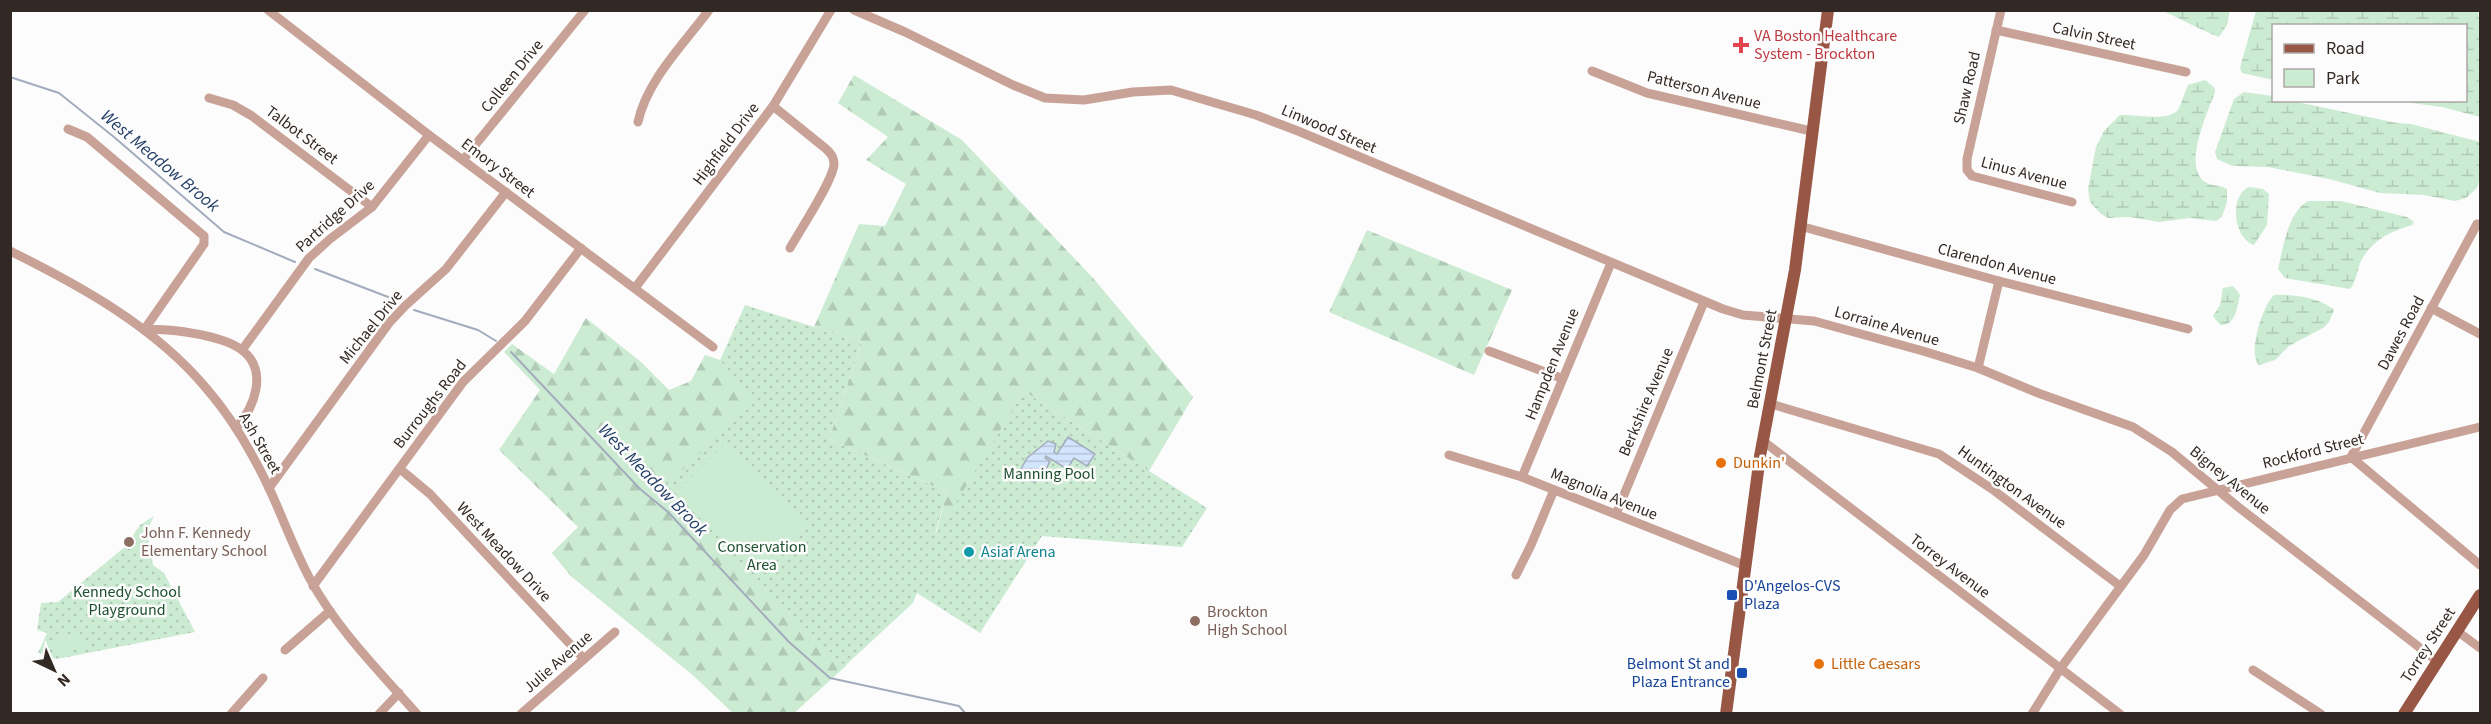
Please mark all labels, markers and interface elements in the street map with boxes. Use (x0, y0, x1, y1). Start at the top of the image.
street label: Calvin Street (2050, 16, 2138, 56)
legend (2272, 24, 2467, 102)
place label: VA Boston Healthcare System - Brockton (1754, 25, 1897, 65)
street label: Colleen Drive (476, 35, 548, 117)
marker: VA Boston Healthcare System - Brockton (1732, 36, 1750, 54)
text: Road (2326, 36, 2365, 61)
street label: Shaw Road (1948, 49, 1986, 127)
street label: Patterson Avenue (1645, 65, 1763, 115)
text: Park (2326, 66, 2360, 91)
street label: Highfield Drive (688, 98, 764, 190)
street label: Linwood Street (1278, 99, 1381, 159)
street label: Talbot Street (261, 100, 343, 170)
water label: West Meadow Brook (95, 104, 225, 218)
street label: Emory Street (457, 133, 540, 203)
street label: Linus Avenue (1978, 151, 2070, 195)
street label: Partridge Drive (291, 175, 379, 257)
street label: Clarendon Avenue (1935, 238, 2059, 290)
street label: Michael Drive (334, 285, 408, 369)
street label: Dawes Road (2372, 292, 2430, 374)
street label: Lorraine Avenue (1832, 301, 1942, 352)
street label: Hampden Avenue (1520, 305, 1584, 423)
street label: Belmont Street (1742, 307, 1783, 411)
street label: Berkshire Avenue (1613, 344, 1679, 460)
street label: Burroughs Road (388, 355, 472, 453)
street label: Ash Street (234, 408, 287, 478)
water label: West Meadow Brook (593, 418, 714, 542)
street label: Rockford Street (2260, 428, 2366, 474)
street label: Huntington Avenue (1953, 440, 2071, 534)
street label: Bigney Avenue (2185, 441, 2275, 519)
place label: Dunkin' (1733, 452, 1785, 474)
marker: Dunkin' (1714, 456, 1728, 470)
street label: Magnolia Avenue (1547, 462, 1661, 526)
park label: Manning Pool (1003, 463, 1095, 485)
street label: West Meadow Drive (452, 497, 556, 607)
place label: John F. Kennedy Elementary School (141, 522, 267, 562)
street label: Torrey Avenue (1905, 529, 1995, 603)
marker: John F. Kennedy Elementary School (122, 535, 136, 549)
park label: Conservation Area (718, 536, 806, 576)
place label: Asiaf Arena (981, 541, 1055, 563)
marker: Asiaf Arena (962, 545, 976, 559)
place label: D'Angelos-CVS Plaza (1744, 575, 1840, 615)
park label: Kennedy School Playground (73, 581, 181, 621)
marker: D'Angelos-CVS Plaza (1725, 588, 1739, 602)
place label: Brockton High School (1207, 601, 1287, 641)
street label: Torrey Street (2395, 602, 2461, 687)
marker: Brockton High School (1188, 614, 1202, 628)
street label: Julie Avenue (519, 626, 597, 698)
north arrow (24, 640, 84, 700)
place label: Belmont St and Plaza Entrance (1627, 653, 1730, 693)
place label: Little Caesars (1831, 653, 1921, 675)
marker: Little Caesars (1812, 657, 1826, 671)
marker: Belmont St and Plaza Entrance (1735, 666, 1749, 680)
text: N (52, 668, 75, 692)

